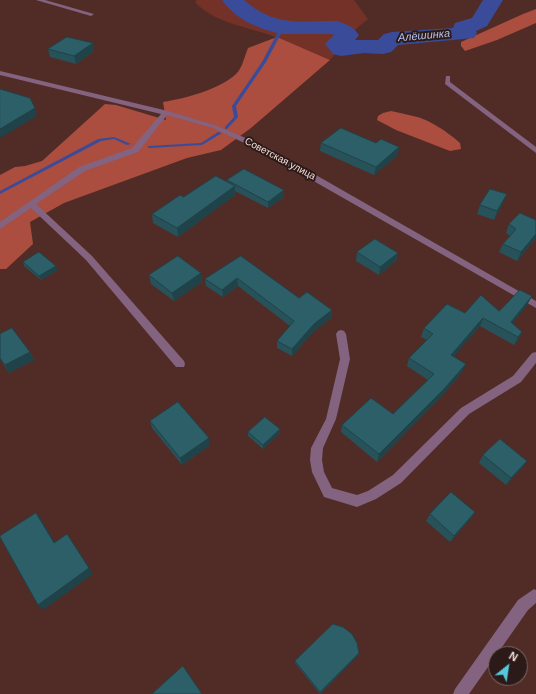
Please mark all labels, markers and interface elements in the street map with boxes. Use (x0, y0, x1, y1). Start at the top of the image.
water label: Алёшинка (397, 27, 451, 45)
street label: Советская улица (243, 135, 317, 183)
north arrow (488, 646, 528, 686)
text: N (507, 649, 520, 664)

